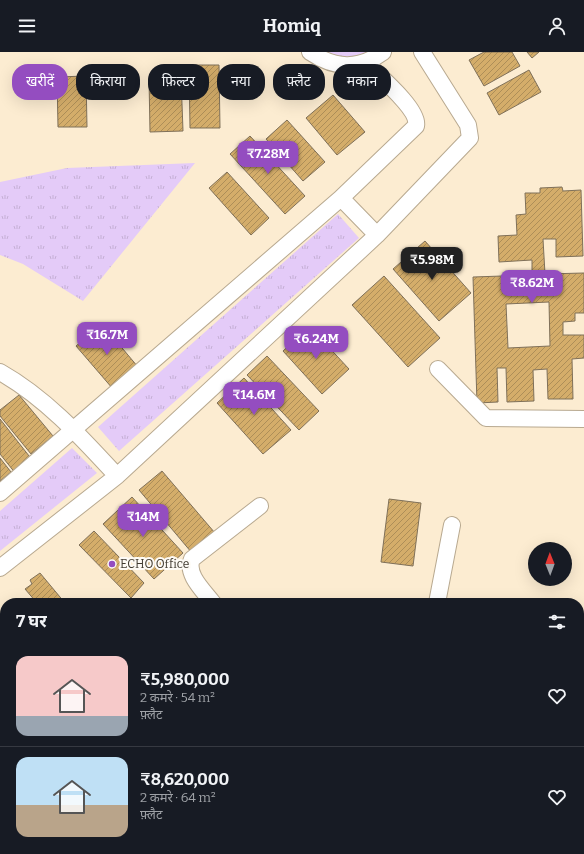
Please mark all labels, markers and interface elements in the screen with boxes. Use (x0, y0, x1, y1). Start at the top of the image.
icon: menu (16, 15, 38, 37)
text: Homiq (263, 15, 321, 37)
icon: person (546, 15, 568, 37)
chip: खरीदें (12, 64, 68, 100)
chip: किराया (76, 64, 140, 100)
chip: फ़िल्टर (148, 64, 209, 100)
chip: नया (217, 64, 265, 100)
chip: फ़्लैट (273, 64, 325, 100)
chip: मकान (333, 64, 391, 100)
pin: ₹7.28M (235, 141, 301, 175)
text: ₹7.28M (246, 146, 290, 161)
pin: ₹5.98M (399, 247, 465, 281)
text: ₹5.98M (410, 252, 454, 267)
pin: ₹8.62M (499, 270, 565, 304)
text: ₹8.62M (510, 275, 554, 290)
pin: ₹16.7M (74, 322, 140, 356)
pin: ₹6.24M (283, 326, 349, 360)
text: ₹16.7M (86, 327, 128, 342)
text: ₹6.24M (293, 331, 339, 346)
pin: ₹14.6M (221, 382, 287, 416)
text: ₹14.6M (232, 387, 276, 402)
pin: ₹14M (119, 504, 167, 538)
text: ₹14M (126, 509, 160, 524)
north arrow (528, 542, 572, 586)
map controls (528, 542, 572, 586)
place label: ECHO Office (120, 557, 189, 571)
marker: ECHO Office (107, 559, 117, 569)
text: 7 घर (16, 611, 47, 632)
icon: filters (546, 611, 568, 633)
text: ₹5,980,000 (140, 669, 230, 690)
icon: home (48, 672, 96, 720)
icon: heart (546, 685, 568, 707)
text: 2 कमरे · 54 m² (140, 690, 215, 705)
text: फ़्लैट (140, 707, 163, 722)
text: ₹8,620,000 (140, 769, 229, 790)
icon: home (48, 773, 96, 821)
icon: heart (546, 786, 568, 808)
text: 2 कमरे · 64 m² (140, 790, 216, 805)
text: फ़्लैट (140, 807, 163, 822)

